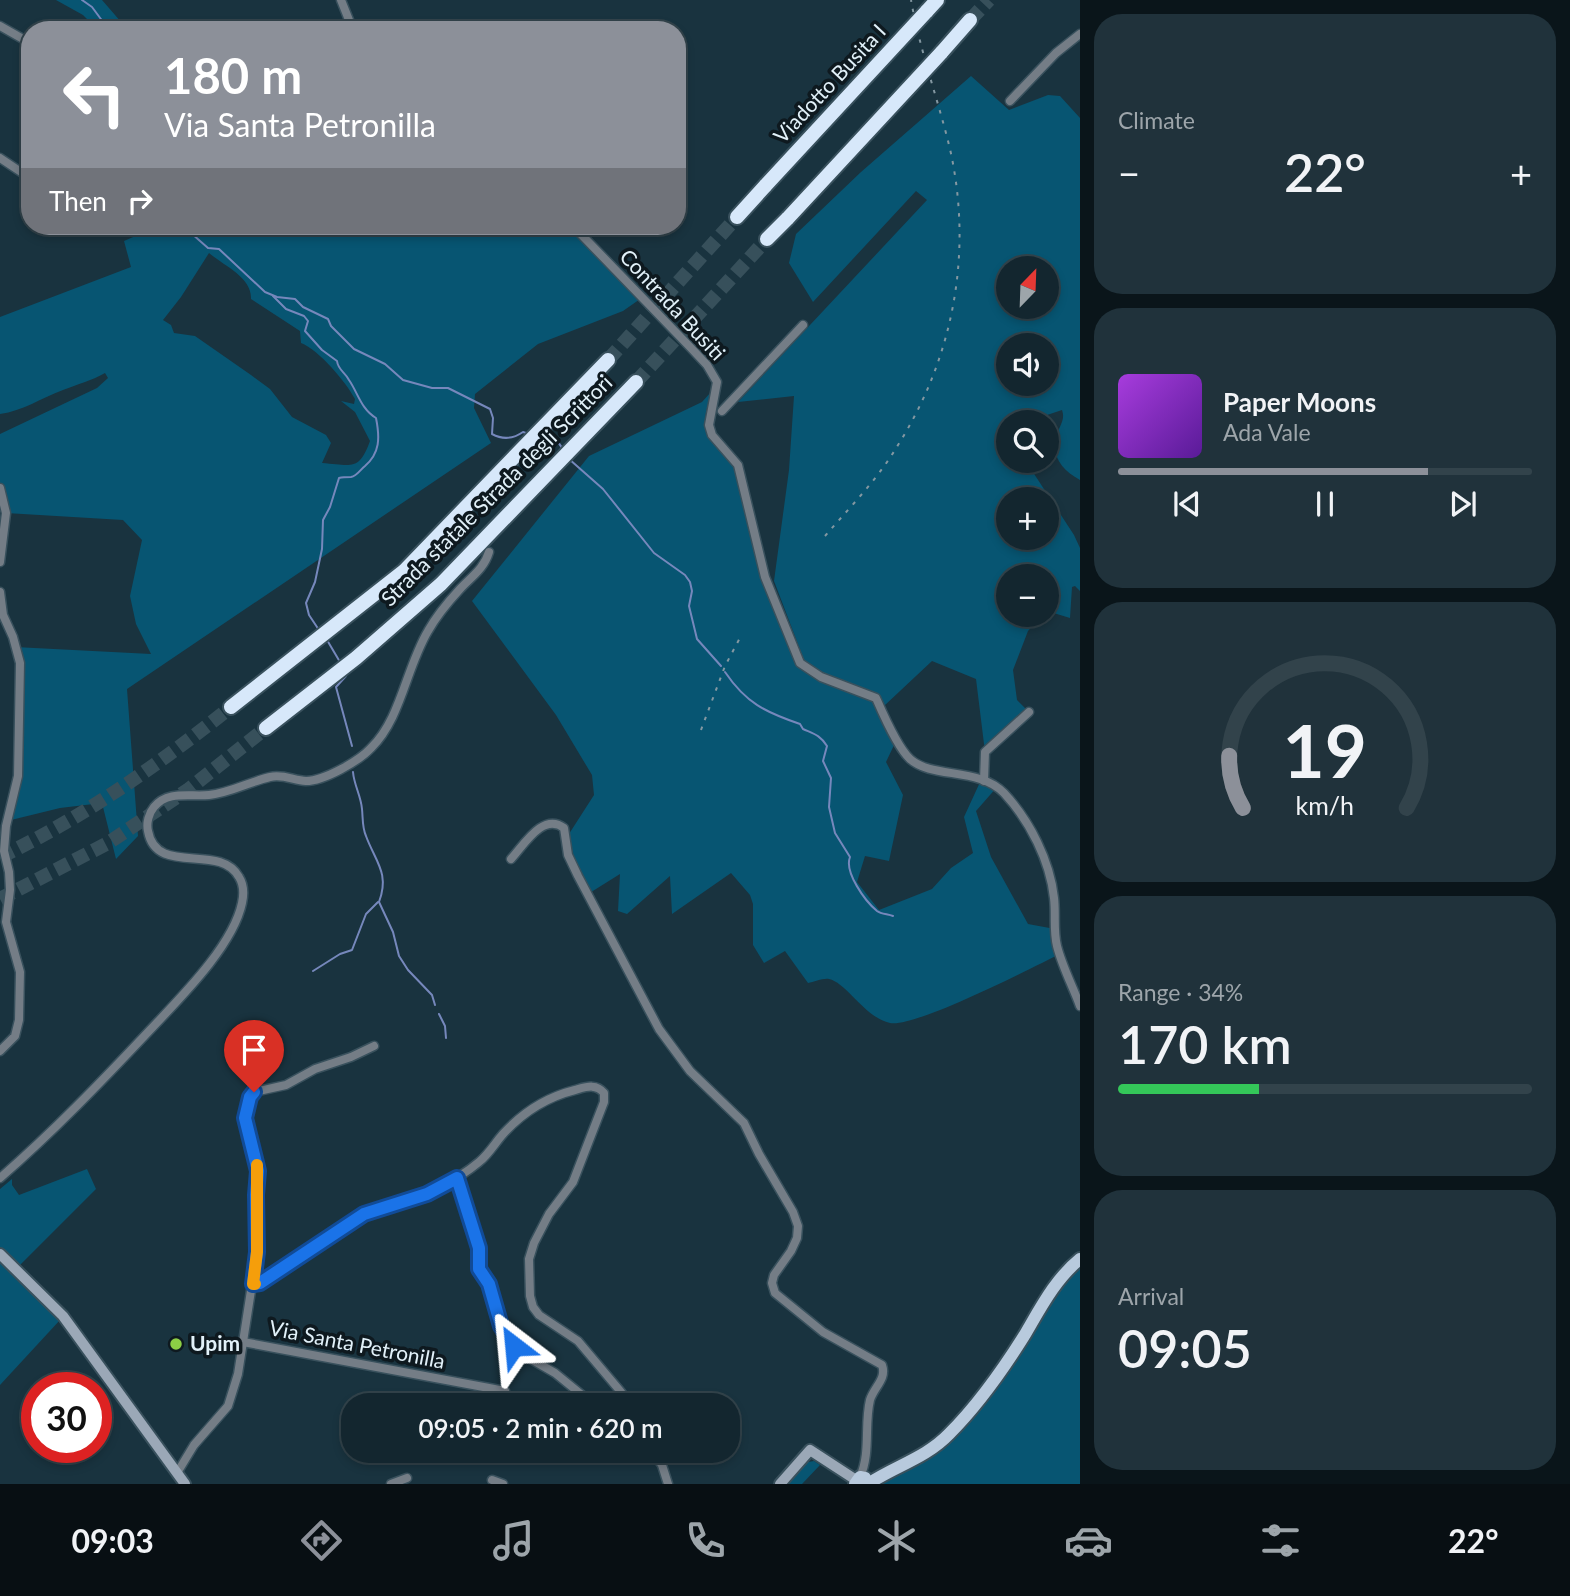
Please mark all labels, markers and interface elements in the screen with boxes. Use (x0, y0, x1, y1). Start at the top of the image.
street label: Viadotto Busita I (768, 18, 890, 148)
text: 180 m (164, 46, 302, 104)
icon: left (49, 49, 140, 140)
text: Via Santa Petronilla (164, 105, 436, 144)
text: Climate (1118, 106, 1195, 134)
text: 22° (1284, 141, 1366, 203)
text: − (1118, 150, 1140, 196)
text: + (1510, 150, 1532, 196)
icon: right (121, 182, 159, 220)
text: Then (49, 185, 107, 217)
street label: Contrada Busiti (615, 243, 731, 365)
north arrow (996, 256, 1059, 318)
map controls (996, 256, 1059, 627)
button: sound (996, 333, 1059, 396)
street label: Strada statale Strada degli Scrittori (375, 369, 617, 611)
text: Paper Moons (1223, 386, 1376, 418)
button: search (996, 410, 1059, 473)
text: Ada Vale (1223, 418, 1311, 446)
icon: previous (1168, 485, 1206, 523)
icon: pause (1306, 485, 1344, 523)
icon: next (1444, 485, 1482, 523)
button: + (996, 487, 1059, 550)
button: − (996, 564, 1059, 627)
text: 19 (1283, 706, 1367, 794)
text: km/h (1296, 790, 1354, 820)
text: Range · 34% (1118, 978, 1243, 1006)
text: 170 km (1118, 1013, 1292, 1075)
pin (224, 1020, 284, 1092)
icon: arrive (235, 1031, 273, 1069)
text: Arrival (1118, 1282, 1184, 1310)
position arrow (477, 1309, 551, 1383)
street label: Via Santa Petronilla (267, 1314, 447, 1373)
text: 09:05 (1118, 1317, 1252, 1379)
place label: Upim (190, 1330, 240, 1355)
marker: Upim (168, 1336, 184, 1352)
speed limit sign: 30 (21, 1372, 112, 1463)
text: 09:05 · 2 min · 620 m (418, 1412, 663, 1444)
icon: directions (297, 1516, 346, 1565)
icon: music (489, 1516, 538, 1565)
icon: phone (681, 1516, 730, 1565)
icon: climate (872, 1516, 921, 1565)
icon: car (1064, 1516, 1113, 1565)
icon: filters (1256, 1516, 1305, 1565)
text: 09:03 (71, 1521, 154, 1560)
text: 22° (1448, 1521, 1498, 1560)

